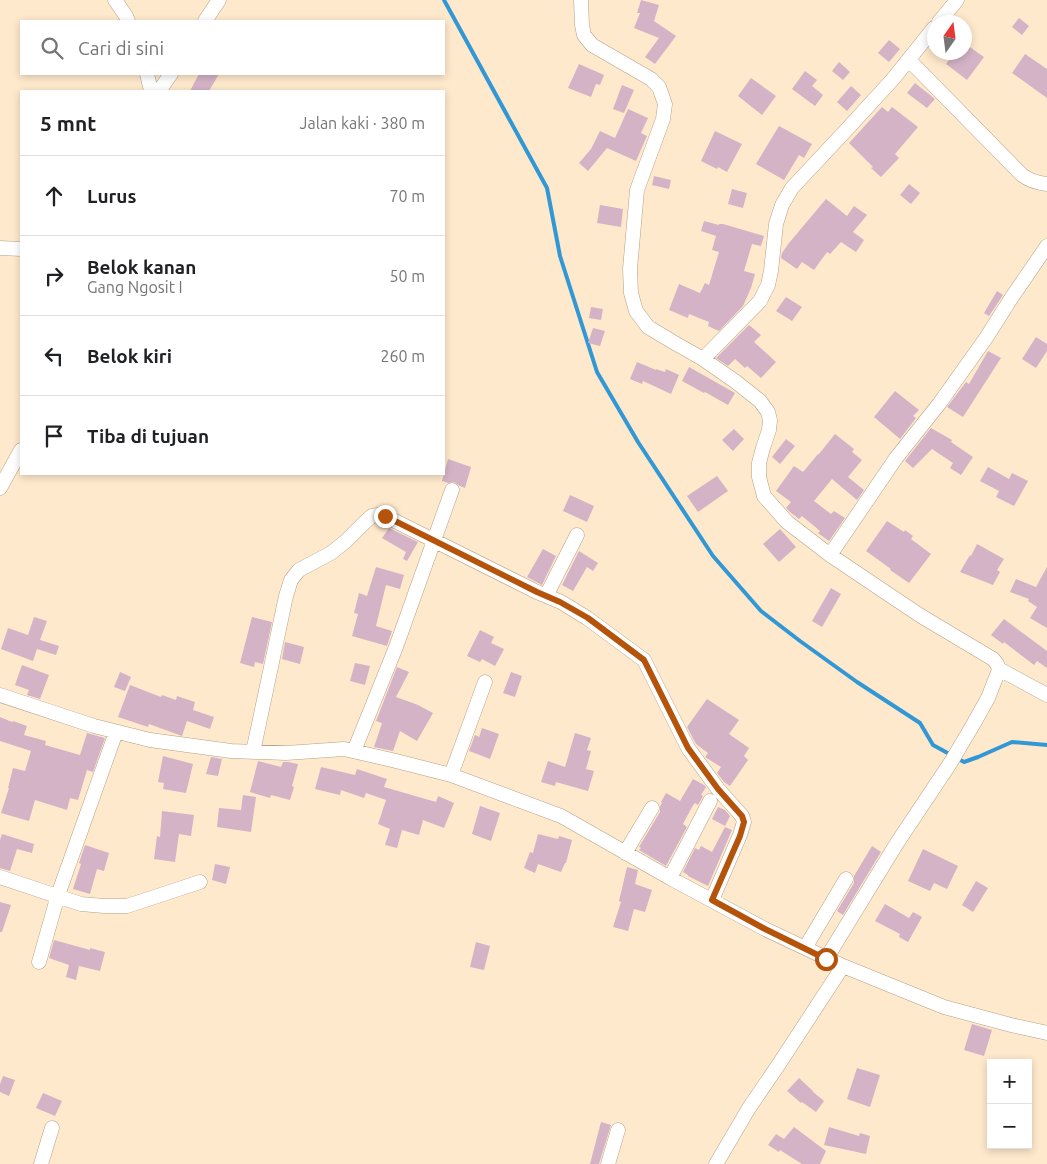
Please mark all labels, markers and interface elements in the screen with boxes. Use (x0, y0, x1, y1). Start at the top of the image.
north arrow (927, 15, 972, 60)
search box (20, 20, 445, 75)
icon: search (38, 34, 66, 62)
text: Cari di sini (78, 37, 164, 59)
text: 5 mnt (40, 111, 96, 135)
text: Jalan kaki · 380 m (300, 114, 425, 132)
icon: ahead (40, 182, 68, 210)
text: Lurus (87, 185, 136, 207)
text: 70 m (389, 187, 425, 205)
text: Belok kanan (87, 256, 196, 278)
icon: right (40, 262, 68, 290)
text: 50 m (389, 267, 425, 285)
text: Gang Ngosit I (87, 278, 183, 296)
icon: left (40, 342, 68, 370)
text: Belok kiri (87, 345, 172, 367)
text: 260 m (380, 347, 425, 365)
icon: arrive (40, 422, 68, 450)
text: Tiba di tujuan (87, 425, 209, 447)
route end (374, 505, 397, 528)
route start (815, 948, 838, 971)
map controls (987, 1059, 1032, 1149)
button: + (987, 1059, 1032, 1104)
button: − (987, 1104, 1032, 1149)

